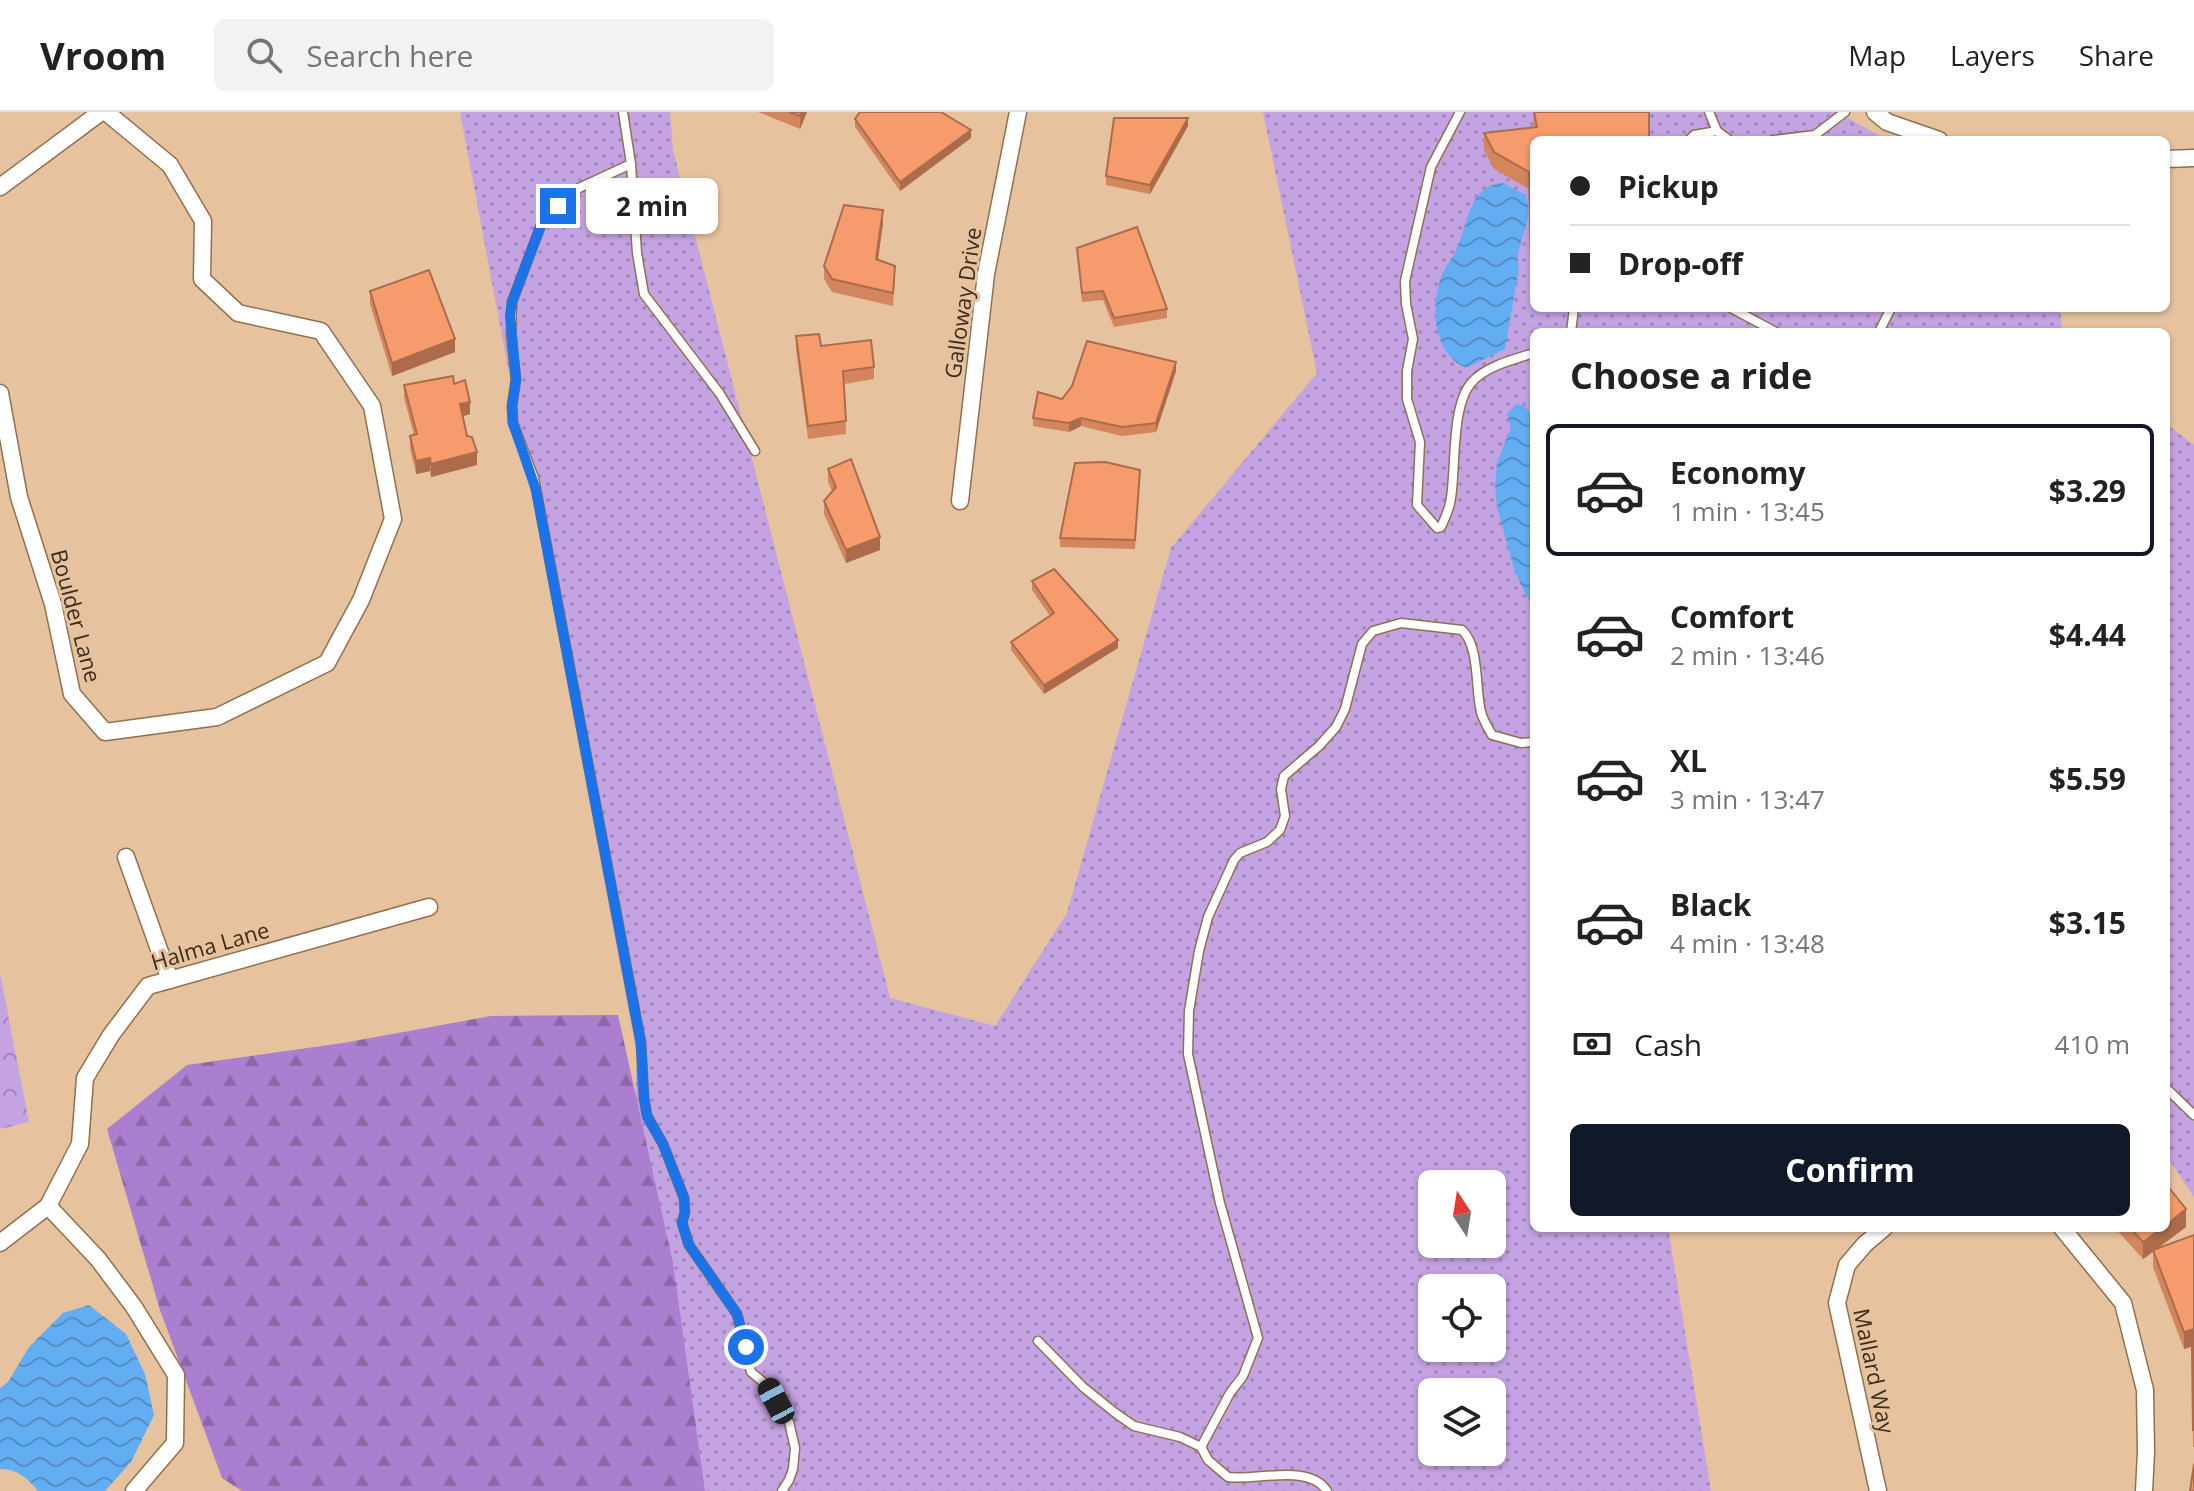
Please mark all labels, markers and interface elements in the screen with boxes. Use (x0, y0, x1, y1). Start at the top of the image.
search box (214, 19, 774, 91)
text: Vroom (40, 29, 166, 81)
icon: search (242, 33, 286, 77)
text: Search here (306, 35, 473, 76)
text: Map (1848, 36, 1906, 74)
text: Layers (1950, 36, 2035, 74)
text: Share (2079, 36, 2154, 74)
text: Pickup (1618, 166, 1719, 207)
callout: 2 min (586, 178, 718, 234)
route end (540, 188, 576, 224)
text: 2 min (616, 188, 688, 224)
street label: Galloway Drive (937, 225, 987, 380)
text: Drop-off (1618, 243, 1743, 284)
text: Choose a ride (1570, 351, 1812, 400)
text: Economy (1670, 452, 1806, 493)
icon: car (1574, 454, 1646, 526)
text: $3.29 (2049, 470, 2126, 511)
text: 1 min · 13:45 (1670, 493, 1825, 529)
street label: Boulder Lane (45, 546, 109, 686)
text: Comfort (1670, 596, 1794, 637)
icon: car (1574, 598, 1646, 670)
text: $4.44 (2049, 614, 2126, 655)
text: 2 min · 13:46 (1670, 637, 1825, 673)
text: XL (1670, 740, 1707, 781)
icon: car (1574, 742, 1646, 814)
text: $5.59 (2049, 758, 2126, 799)
text: 3 min · 13:47 (1670, 781, 1825, 817)
text: Black (1670, 884, 1751, 925)
icon: car (1574, 886, 1646, 958)
text: $3.15 (2049, 902, 2126, 943)
street label: Halma Lane (147, 914, 272, 976)
text: 4 min · 13:48 (1670, 925, 1825, 961)
icon: cash (1570, 1022, 1614, 1066)
text: Cash (1634, 1024, 1702, 1065)
text: 410 m (2055, 1026, 2130, 1062)
button: Confirm (1570, 1124, 2130, 1216)
north arrow (1418, 1170, 1506, 1258)
map controls (1418, 1170, 1506, 1466)
button: locate (1418, 1274, 1506, 1362)
street label: Mallard Way (1847, 1306, 1903, 1437)
route start (728, 1329, 764, 1365)
car (754, 1374, 798, 1428)
button: layers (1418, 1378, 1506, 1466)

